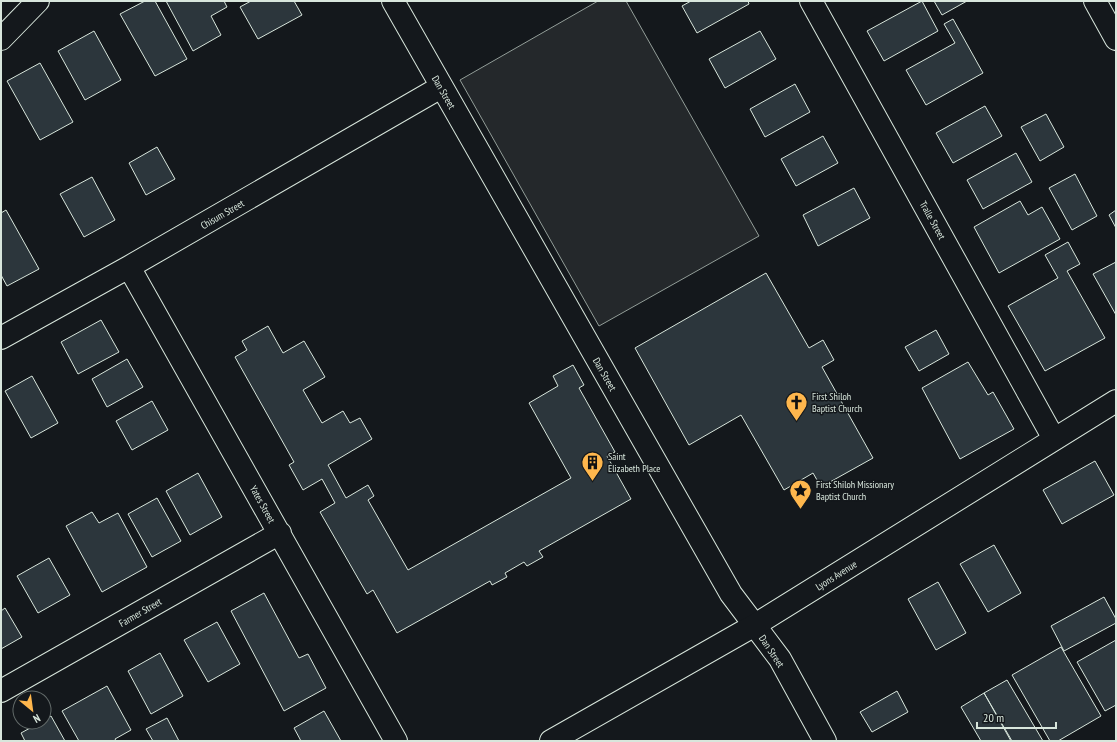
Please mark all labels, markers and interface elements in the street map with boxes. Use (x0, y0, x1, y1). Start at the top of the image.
street label: Dan Street (429, 73, 458, 112)
street label: Chisum Street (198, 197, 247, 232)
street label: Tralle Street (917, 199, 949, 242)
street label: Dan Street (590, 355, 619, 394)
church icon: First Shiloh Baptist Church (783, 389, 809, 422)
place label: First Shiloh Baptist Church (812, 390, 862, 415)
building icon: Saint Elizabeth Place (579, 449, 605, 482)
place label: Saint Elizabeth Place (608, 450, 661, 475)
place icon: First Shiloh Missionary Baptist Church (787, 477, 813, 510)
place label: First Shiloh Missionary Baptist Church (816, 478, 894, 503)
street label: Yates Street (247, 483, 278, 526)
street label: Lyons Avenue (813, 558, 859, 593)
street label: Farmer Street (117, 595, 164, 630)
street label: Dan Street (756, 633, 787, 670)
north arrow (12, 690, 52, 730)
scale bar (977, 704, 1056, 730)
text: 20 m (983, 710, 1004, 725)
text: N (31, 711, 43, 726)

